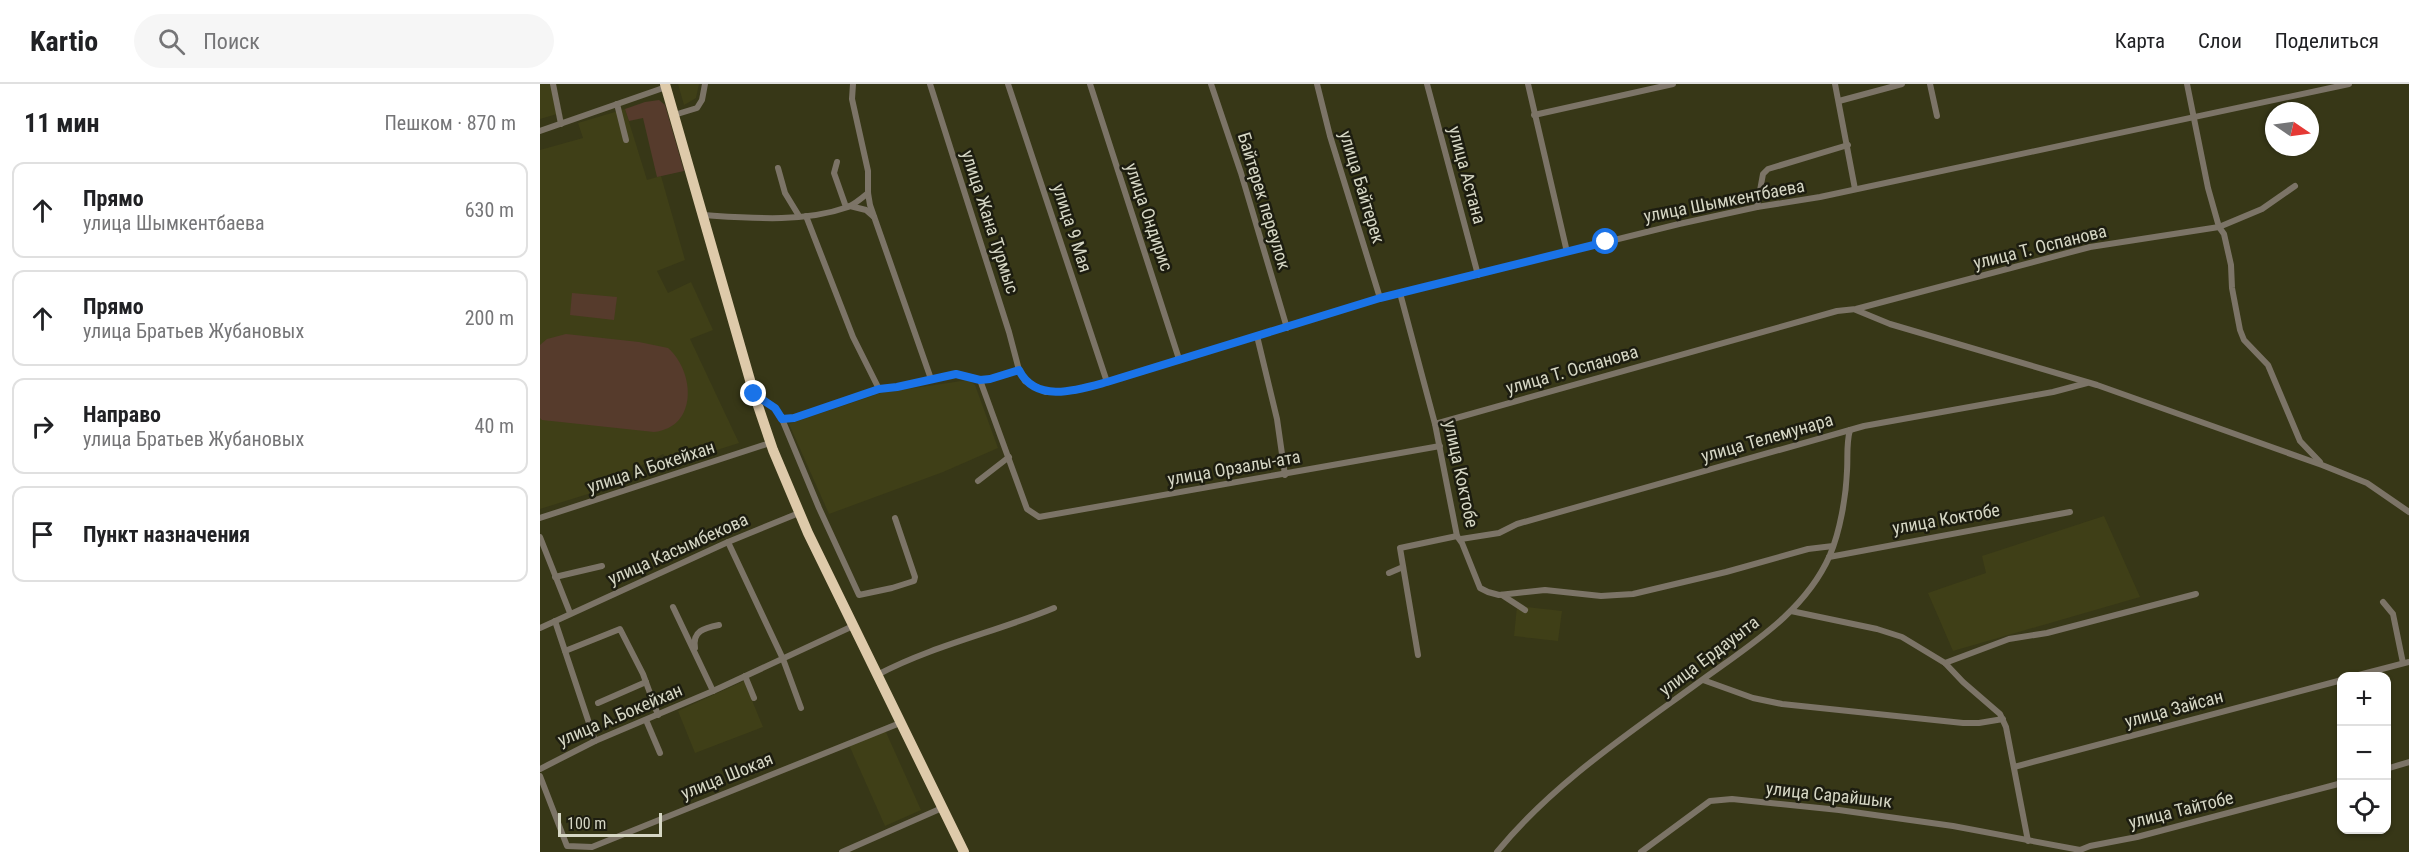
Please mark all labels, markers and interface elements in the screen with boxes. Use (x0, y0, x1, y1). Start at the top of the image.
search box (134, 14, 554, 68)
text: Kartio (30, 25, 98, 58)
icon: search (155, 25, 188, 58)
text: Поиск (203, 29, 260, 54)
text: Карта (2115, 29, 2165, 53)
text: Слои (2198, 29, 2242, 53)
text: Поделиться (2275, 29, 2379, 53)
north arrow (2265, 102, 2319, 156)
text: 11 мин (24, 108, 100, 138)
text: Пешком · 870 m (384, 111, 516, 135)
street label: улица Астана (1444, 124, 1491, 226)
street label: улица Байтерек (1335, 128, 1390, 246)
street label: Байтерек переулок (1234, 130, 1295, 272)
street label: улица Жана Турмыс (957, 148, 1024, 296)
street label: улица Ондирис (1121, 160, 1178, 274)
street label: улица Шымкентбаева (1642, 175, 1806, 226)
street label: улица 9 Мая (1048, 181, 1097, 275)
text: Прямо (83, 186, 144, 211)
icon: ahead (26, 194, 59, 227)
text: 630 m (465, 198, 514, 222)
text: улица Шымкентбаева (83, 211, 265, 235)
street label: улица Т. Оспанова (1971, 220, 2109, 273)
route start (1592, 228, 1618, 254)
text: Прямо (83, 294, 144, 319)
icon: ahead (26, 302, 59, 335)
text: 200 m (465, 306, 514, 330)
text: улица Братьев Жубановых (83, 319, 304, 343)
street label: улица Т. Оспанова (1503, 341, 1640, 398)
route end (740, 380, 766, 406)
text: Направо (83, 402, 161, 427)
street label: улица Телемунара (1698, 409, 1835, 466)
icon: right (26, 410, 59, 443)
text: 40 m (475, 414, 514, 438)
street label: улица Коктобе (1440, 419, 1483, 529)
text: улица Братьев Жубановых (83, 427, 304, 451)
street label: улица А Бокейхан (584, 436, 717, 497)
street label: улица Орзалы-ата (1166, 445, 1302, 490)
street label: улица Коктобе (1891, 499, 2001, 538)
street label: улица Касымбекова (605, 508, 751, 589)
icon: arrive (26, 518, 59, 551)
text: Пункт назначения (83, 522, 250, 547)
street label: улица Ердауыта (1655, 611, 1763, 700)
map controls (2337, 672, 2391, 834)
button: + (2337, 672, 2391, 726)
street label: улица А.Бокейхан (554, 679, 685, 750)
street label: улица Зайсан (2122, 685, 2225, 732)
button: − (2337, 726, 2391, 780)
street label: улица Шокая (678, 748, 776, 804)
street label: улица Сарайшык (1765, 777, 1894, 812)
button: locate (2337, 780, 2391, 834)
street label: улица Тайтобе (2126, 786, 2235, 833)
scale bar (558, 810, 662, 838)
text: 100 m (567, 814, 606, 833)

